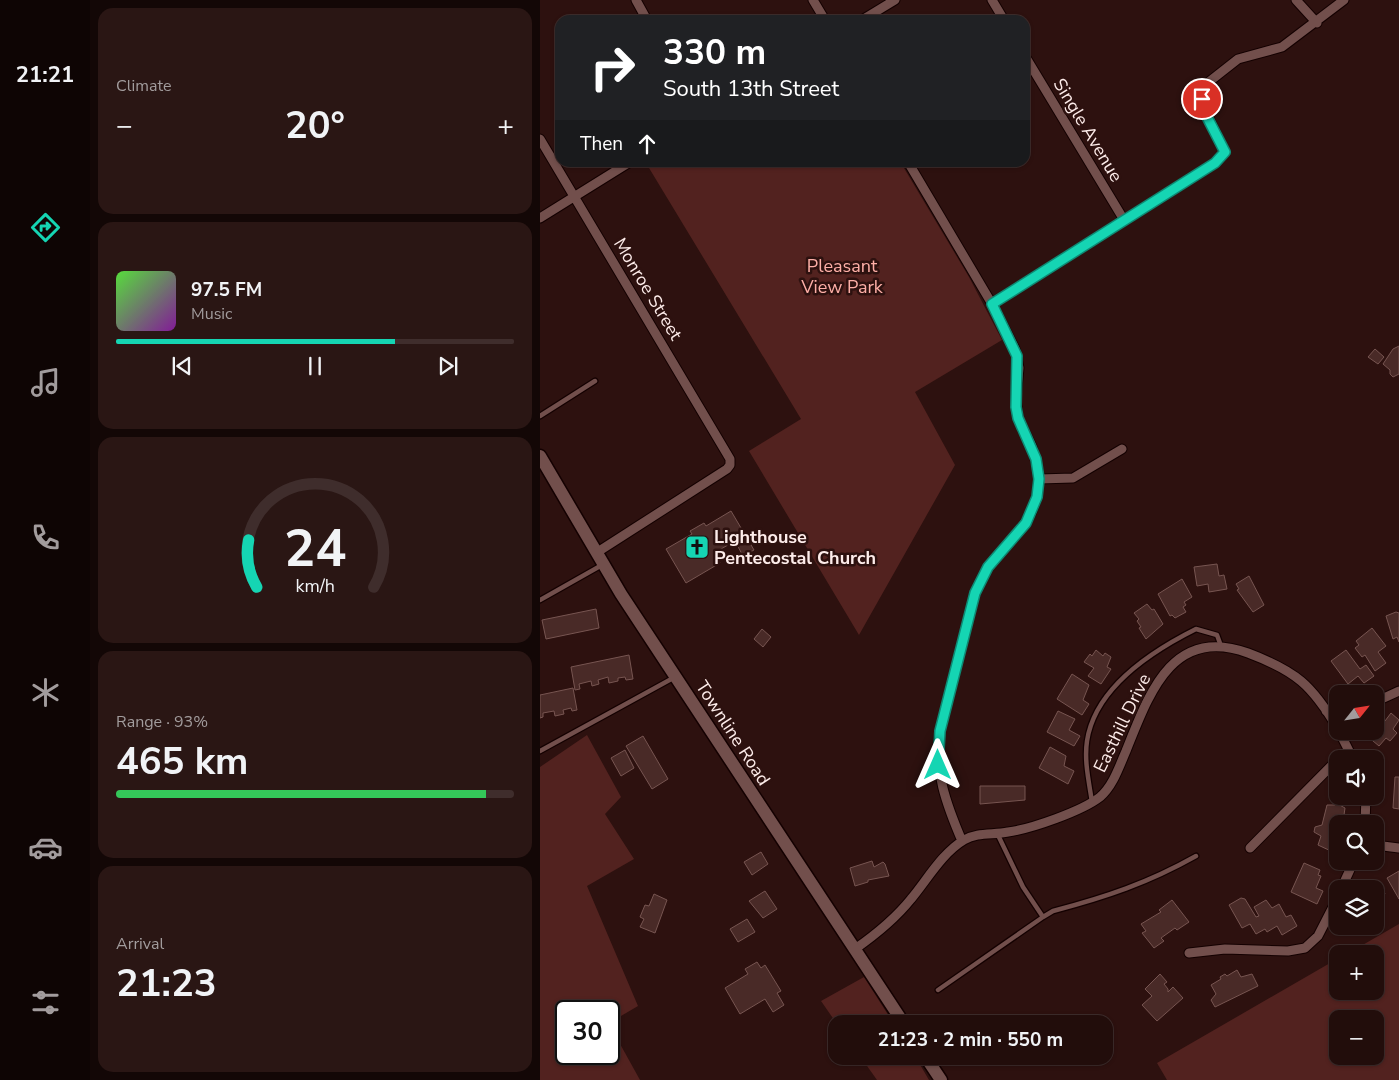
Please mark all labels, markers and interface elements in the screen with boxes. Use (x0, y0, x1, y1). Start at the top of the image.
text: 330 m (663, 29, 766, 76)
icon: right (580, 35, 645, 100)
text: 21:21 (16, 60, 74, 90)
text: South 13th Street (663, 74, 839, 104)
street label: Single Avenue (1048, 74, 1128, 186)
text: Climate (116, 75, 171, 97)
pin (1181, 78, 1223, 120)
icon: arrive (1188, 85, 1216, 113)
text: 20° (285, 100, 345, 151)
text: − (116, 107, 133, 145)
text: + (497, 107, 514, 145)
icon: ahead (633, 130, 661, 158)
text: Then (580, 131, 623, 157)
icon: directions (28, 210, 63, 245)
street label: Monroe Street (608, 233, 688, 345)
park label: Pleasant View Park (800, 254, 884, 299)
text: 97.5 FM (191, 277, 262, 303)
text: Music (191, 303, 232, 325)
icon: previous (168, 352, 196, 380)
icon: pause (301, 352, 329, 380)
icon: next (434, 352, 462, 380)
icon: music (28, 365, 63, 400)
text: 24 (284, 513, 346, 584)
icon: phone (28, 520, 63, 555)
place label: Lighthouse Pentecostal Church (714, 525, 876, 570)
church icon: Lighthouse Pentecostal Church (684, 534, 710, 560)
text: km/h (295, 574, 335, 598)
street label: Easthill Drive (1088, 670, 1156, 776)
icon: climate (28, 675, 63, 710)
street label: Townline Road (690, 676, 776, 790)
north arrow (1329, 685, 1384, 740)
map controls (1329, 685, 1384, 1065)
text: Range · 93% (116, 711, 208, 733)
text: 465 km (116, 736, 248, 787)
position arrow (911, 738, 963, 790)
button: sound (1329, 750, 1384, 805)
button: search (1329, 815, 1384, 870)
icon: car (28, 830, 63, 865)
button: layers (1329, 880, 1384, 935)
text: Arrival (116, 933, 164, 955)
button: + (1329, 945, 1384, 1000)
text: 21:23 (116, 958, 217, 1009)
icon: filters (28, 985, 63, 1020)
speed limit sign: 30 (555, 1000, 620, 1065)
button: − (1329, 1010, 1384, 1065)
text: 21:23 · 2 min · 550 m (878, 1027, 1063, 1053)

